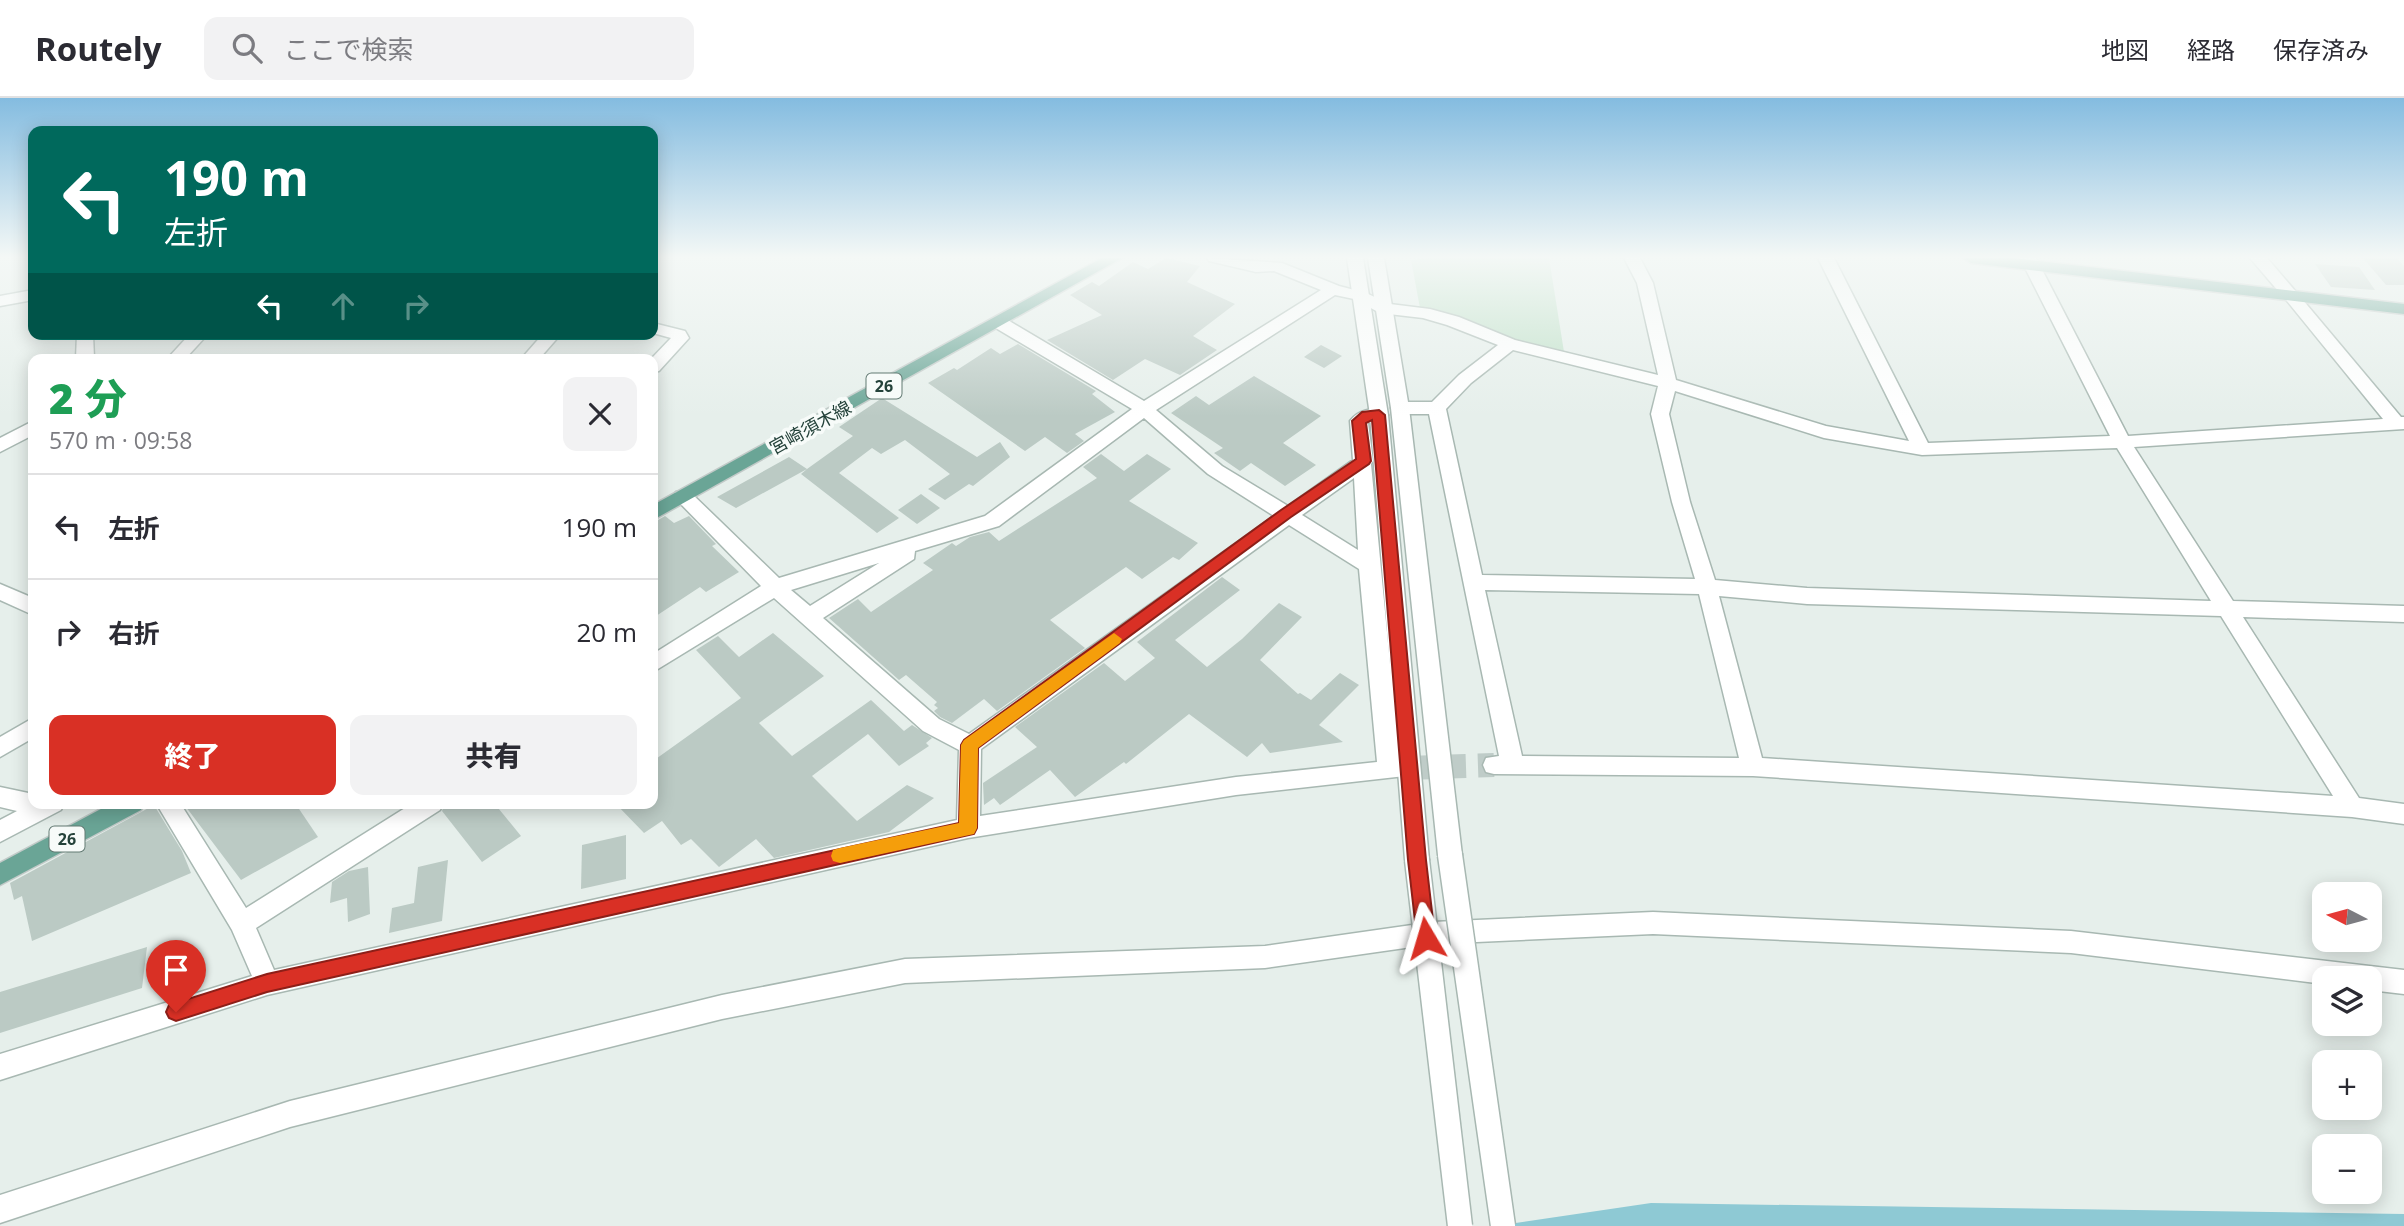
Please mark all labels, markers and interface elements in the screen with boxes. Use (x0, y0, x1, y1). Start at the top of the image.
search box (204, 17, 694, 80)
text: Routely (35, 26, 162, 71)
icon: search (228, 29, 266, 67)
text: ここで検索 (284, 31, 414, 67)
text: 地図 (2101, 33, 2149, 66)
text: 経路 (2187, 33, 2235, 66)
text: 保存済み (2273, 33, 2369, 66)
text: 190 m (164, 144, 309, 210)
icon: left (49, 154, 140, 245)
text: 左折 (164, 210, 228, 253)
icon: left (251, 287, 289, 325)
icon: ahead (324, 287, 362, 325)
icon: right (397, 287, 435, 325)
text: 2 分 (49, 369, 127, 426)
road number: 26 (866, 374, 902, 398)
button: close (563, 377, 637, 451)
street label: 宮崎須木線 (765, 395, 855, 459)
text: 570 m · 09:58 (49, 424, 192, 456)
icon: left (49, 508, 87, 546)
text: 190 m (562, 509, 637, 545)
text: 左折 (108, 510, 160, 546)
icon: right (49, 613, 87, 651)
text: 20 m (576, 614, 637, 650)
text: 右折 (108, 615, 160, 651)
button: 終了 (49, 715, 336, 795)
button: 共有 (350, 715, 637, 795)
road number: 26 (50, 826, 84, 852)
north arrow (2312, 882, 2382, 952)
map controls (2312, 882, 2382, 1204)
position arrow (1389, 901, 1463, 975)
pin (146, 940, 206, 1012)
icon: arrive (157, 951, 195, 989)
button: layers (2312, 966, 2382, 1036)
button: + (2312, 1050, 2382, 1120)
button: − (2312, 1134, 2382, 1204)

